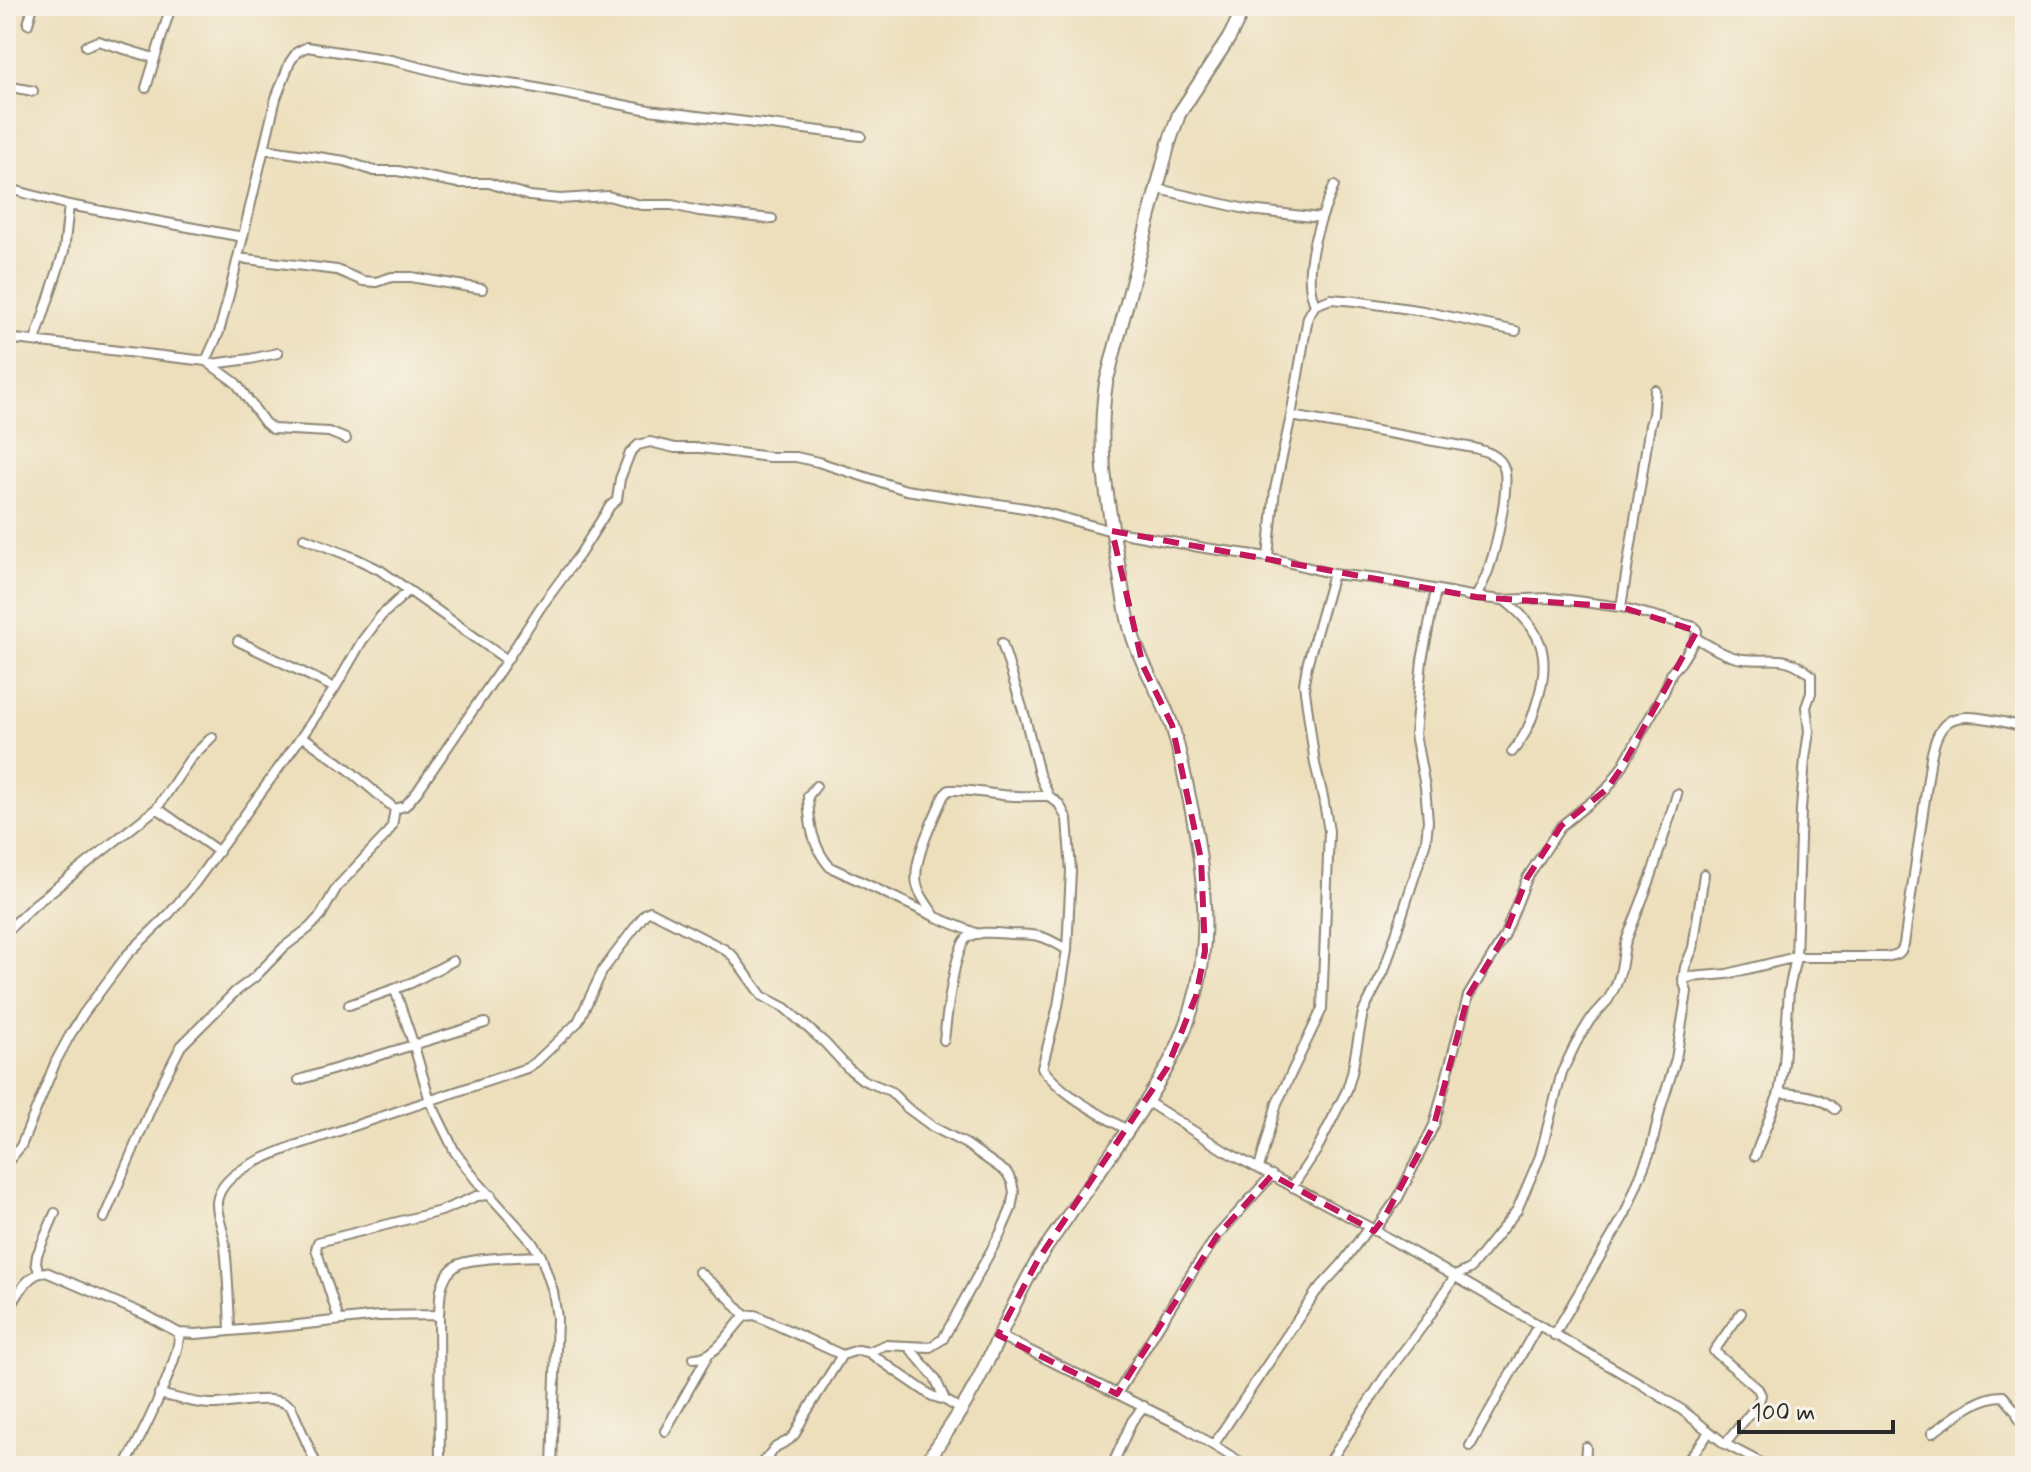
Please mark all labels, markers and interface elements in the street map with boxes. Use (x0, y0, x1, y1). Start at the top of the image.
scale bar (1739, 1384, 1893, 1434)
text: 100 m (1751, 1398, 1815, 1429)

